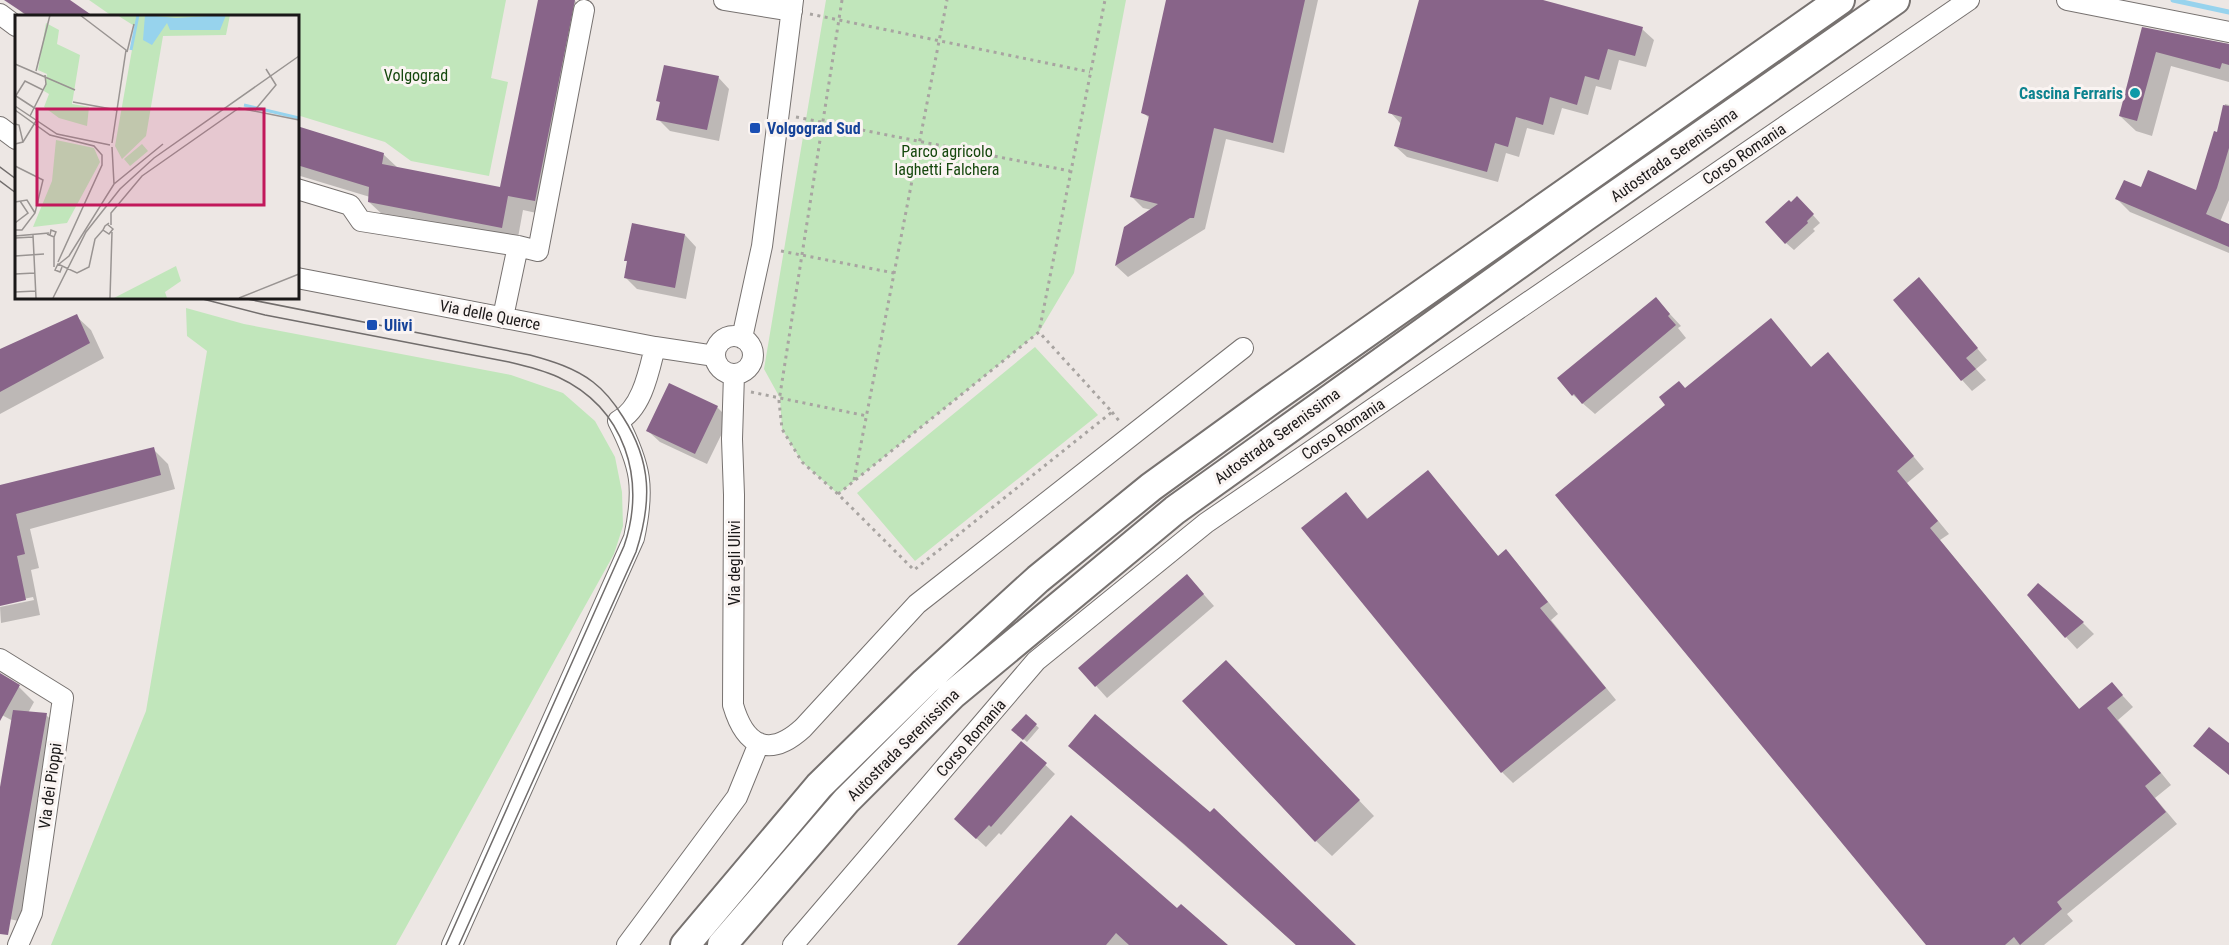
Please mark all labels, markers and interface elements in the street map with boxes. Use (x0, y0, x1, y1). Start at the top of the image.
inset map (15, 15, 298, 298)
park label: Volgograd (384, 66, 448, 85)
place label: Cascina Ferraris (2019, 84, 2123, 103)
marker: Cascina Ferraris (2128, 86, 2142, 100)
street label: Autostrada Serenissima (1607, 104, 1741, 206)
place label: Volgograd Sud (767, 119, 861, 138)
street label: Corso Romania (1699, 119, 1789, 189)
marker: Volgograd Sud (748, 121, 762, 135)
park label: Parco agricolo laghetti Falchera (895, 142, 999, 179)
street label: Via delle Querce (438, 296, 542, 334)
place label: Ulivi (384, 316, 412, 335)
marker: Ulivi (365, 318, 379, 332)
street label: Autostrada Serenissima (1211, 384, 1343, 488)
street label: Corso Romania (1298, 394, 1388, 464)
street label: Via degli Ulivi (725, 520, 744, 606)
street label: Autostrada Serenissima (843, 685, 963, 805)
street label: Corso Romania (932, 695, 1010, 781)
street label: Via dei Pioppi (35, 742, 65, 830)

